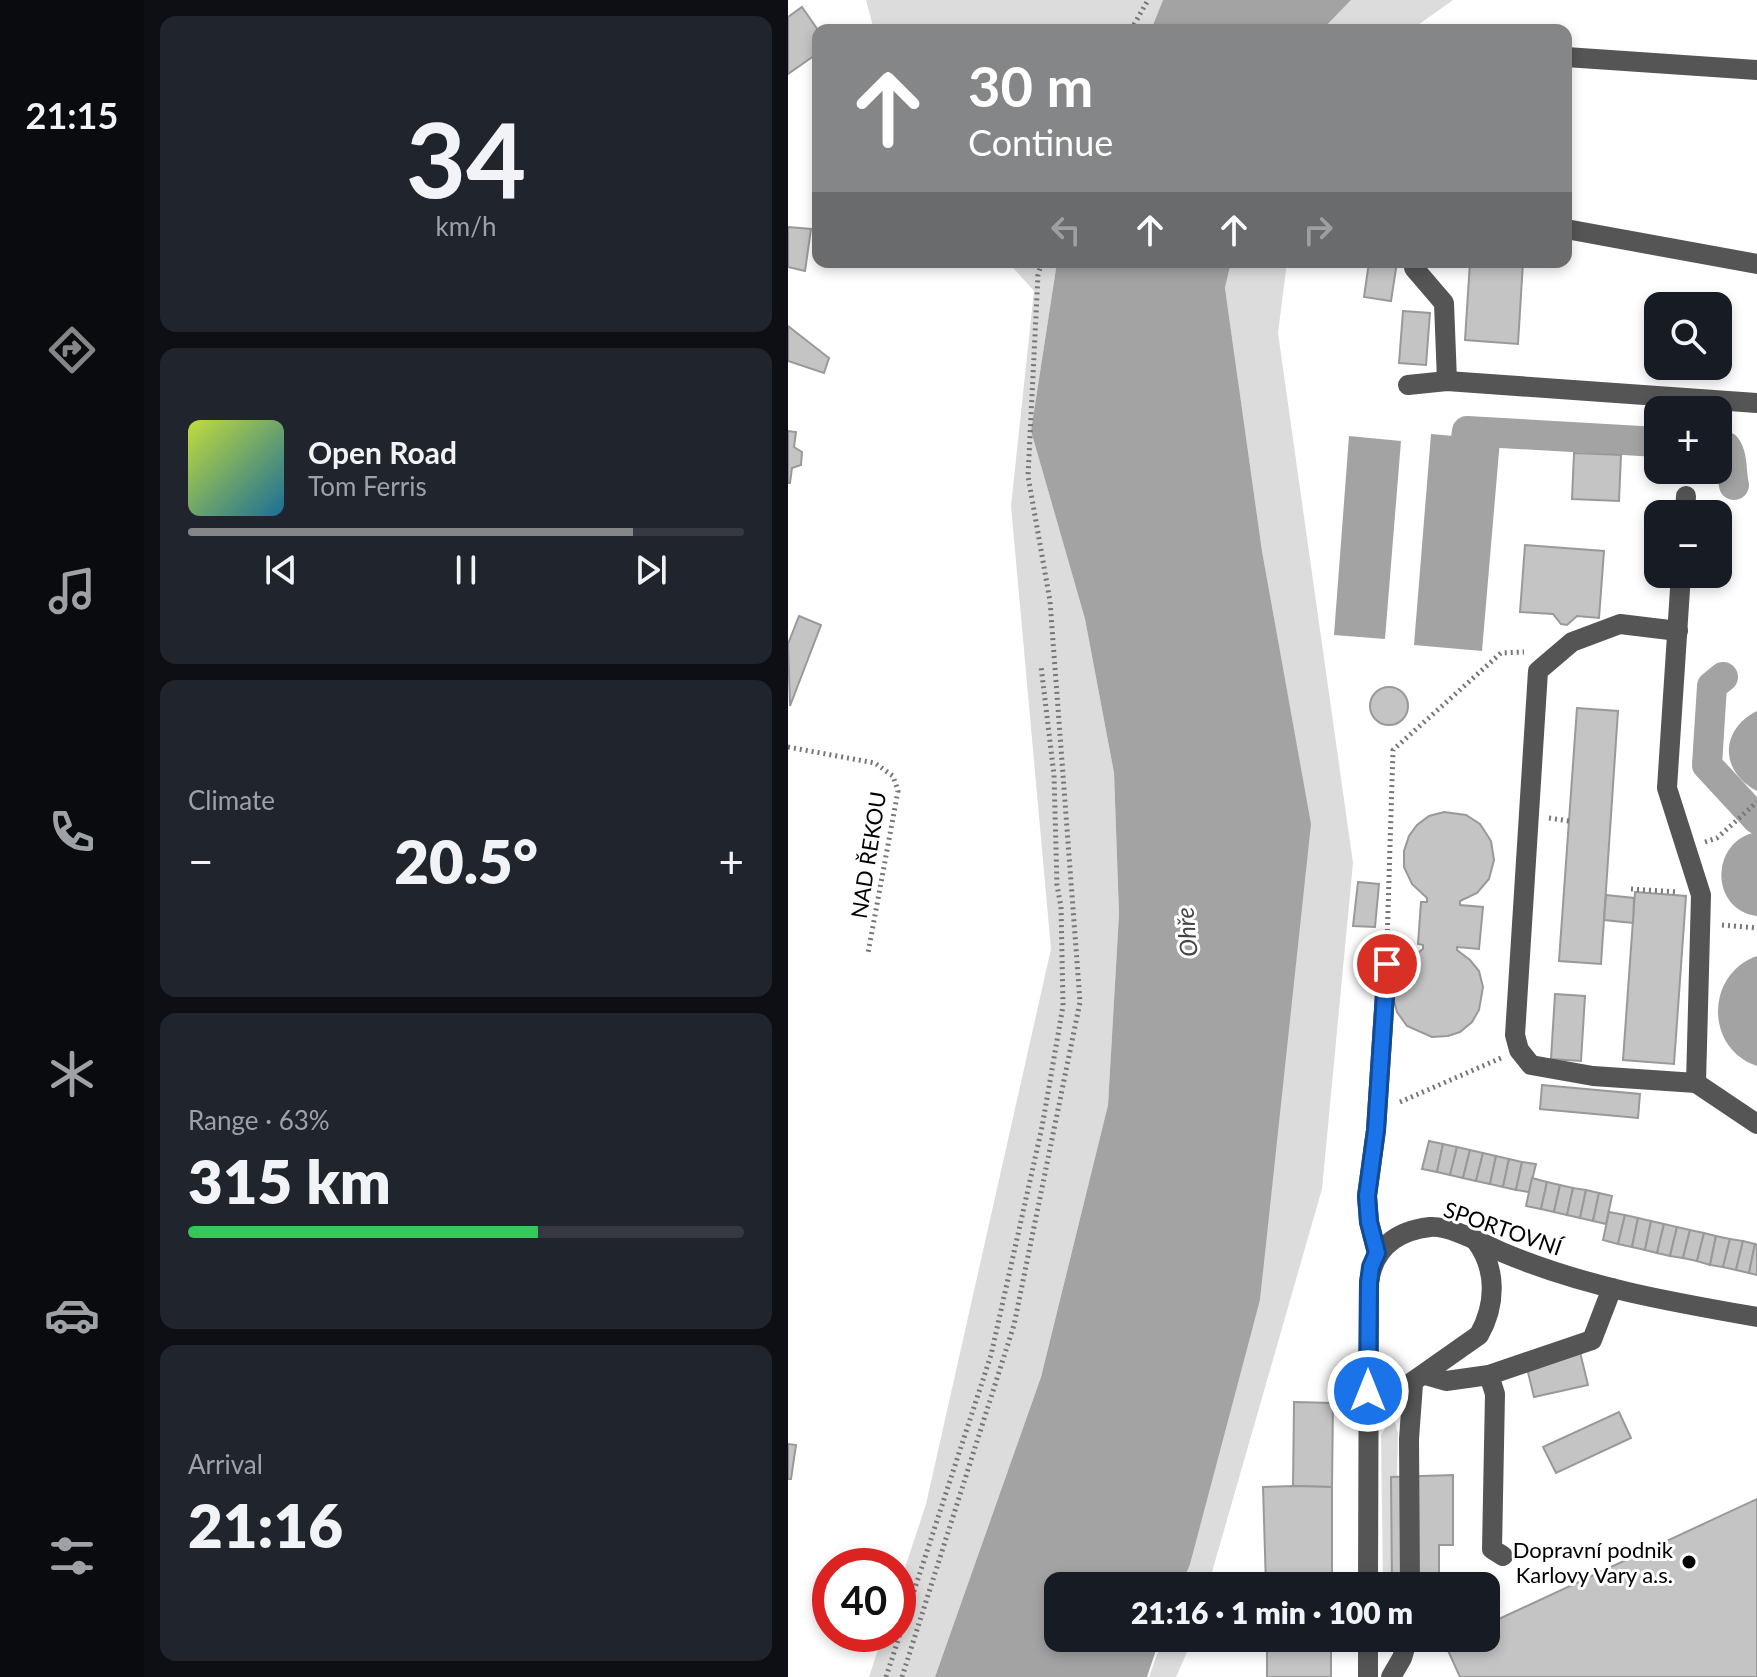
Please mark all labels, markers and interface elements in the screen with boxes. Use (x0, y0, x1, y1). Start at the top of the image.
text: 30 m (968, 52, 1093, 119)
icon: ahead (836, 56, 940, 160)
text: 21:15 (26, 93, 118, 137)
text: 34 (406, 95, 526, 220)
text: Continue (968, 120, 1113, 164)
icon: left (1044, 208, 1088, 252)
icon: ahead (1128, 208, 1172, 252)
icon: ahead (1212, 208, 1256, 252)
icon: right (1296, 208, 1340, 252)
text: km/h (436, 210, 496, 242)
map controls (1644, 292, 1732, 588)
button: search (1644, 292, 1732, 380)
icon: directions (44, 322, 100, 378)
button: + (1644, 396, 1732, 484)
text: Open Road (308, 434, 457, 470)
text: Tom Ferris (308, 470, 427, 502)
button: − (1644, 500, 1732, 588)
icon: previous (259, 548, 303, 592)
icon: pause (444, 548, 488, 592)
icon: next (629, 548, 673, 592)
icon: music (44, 563, 100, 619)
text: Climate (188, 784, 275, 816)
street label: NAD ŘEKOU (845, 790, 891, 920)
icon: phone (44, 804, 100, 860)
text: 20.5° (394, 825, 538, 897)
text: − (188, 835, 214, 887)
text: + (718, 835, 744, 887)
water label: Ohře (1169, 906, 1203, 958)
pin (1353, 930, 1421, 998)
icon: arrive (1365, 942, 1409, 986)
icon: climate (44, 1046, 100, 1102)
text: Range · 63% (188, 1104, 330, 1136)
text: 315 km (188, 1145, 391, 1217)
street label: SPORTOVNÍ (1440, 1195, 1567, 1261)
icon: car (44, 1287, 100, 1343)
position arrow (1326, 1349, 1410, 1433)
text: Arrival (188, 1448, 263, 1480)
text: 21:16 (188, 1489, 343, 1561)
icon: filters (44, 1528, 100, 1584)
place label: Dopravní podnik Karlovy Vary a.s. (1513, 1536, 1674, 1588)
speed limit sign: 40 (812, 1548, 916, 1652)
marker: Dopravní podnik Karlovy Vary a.s. (1680, 1553, 1698, 1571)
text: 21:16 · 1 min · 100 m (1131, 1594, 1413, 1630)

